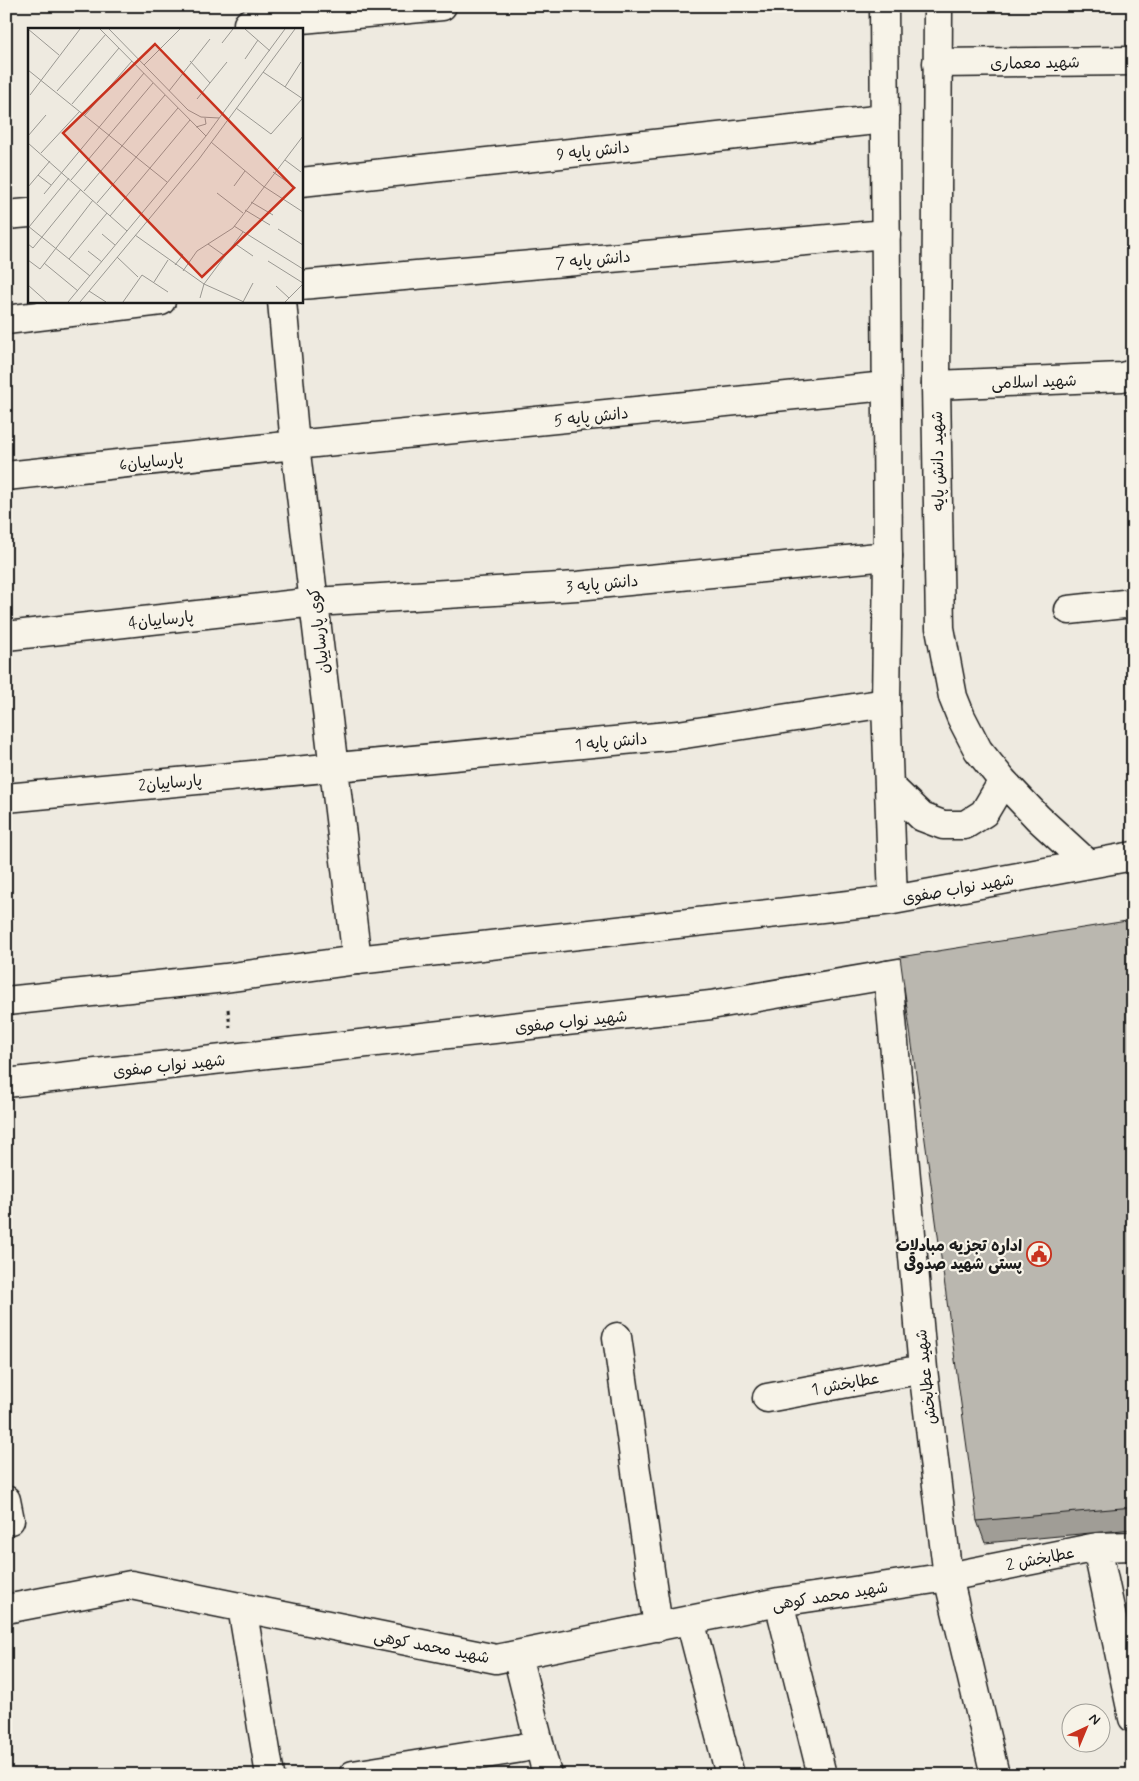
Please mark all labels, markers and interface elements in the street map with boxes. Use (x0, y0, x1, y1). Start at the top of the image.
inset map (28, 28, 302, 302)
street label: شهید معماری (990, 52, 1080, 75)
street label: دانش پایه 9 (556, 137, 631, 166)
street label: دانش پایه 7 (555, 247, 632, 274)
street label: شهید اسلامی (991, 371, 1077, 394)
street label: دانش پایه 5 (553, 403, 630, 432)
street label: شهید دانش پایه (927, 411, 950, 511)
street label: پارساییان6 (118, 449, 184, 476)
street label: دانش پایه 3 (565, 571, 639, 598)
street label: کوی پارساییان (304, 586, 335, 675)
street label: پارساییان4 (128, 607, 195, 634)
street label: دانش پایه 1 (574, 729, 648, 756)
street label: پارساییان2 (137, 770, 203, 797)
street label: شهید نواب صفوی (901, 869, 1016, 910)
street label: شهید نواب صفوی (514, 1006, 628, 1039)
street label: شهید نواب صفوی (112, 1050, 226, 1083)
place label: اداره تجزیه مبادلات پستی شهید صدوقی (896, 1236, 1022, 1275)
public building icon: اداره تجزیه مبادلات پستی شهید صدوقی (1026, 1241, 1052, 1267)
street label: شهید عطابخش (911, 1328, 942, 1426)
street label: عطابخش 1 (810, 1368, 881, 1401)
street label: عطابخش 2 (1004, 1543, 1076, 1576)
street label: شهید محمد کوهی (771, 1577, 890, 1616)
street label: شهید محمد کوهی (372, 1626, 491, 1669)
north arrow (1062, 1704, 1112, 1754)
text: N (1085, 1710, 1104, 1729)

